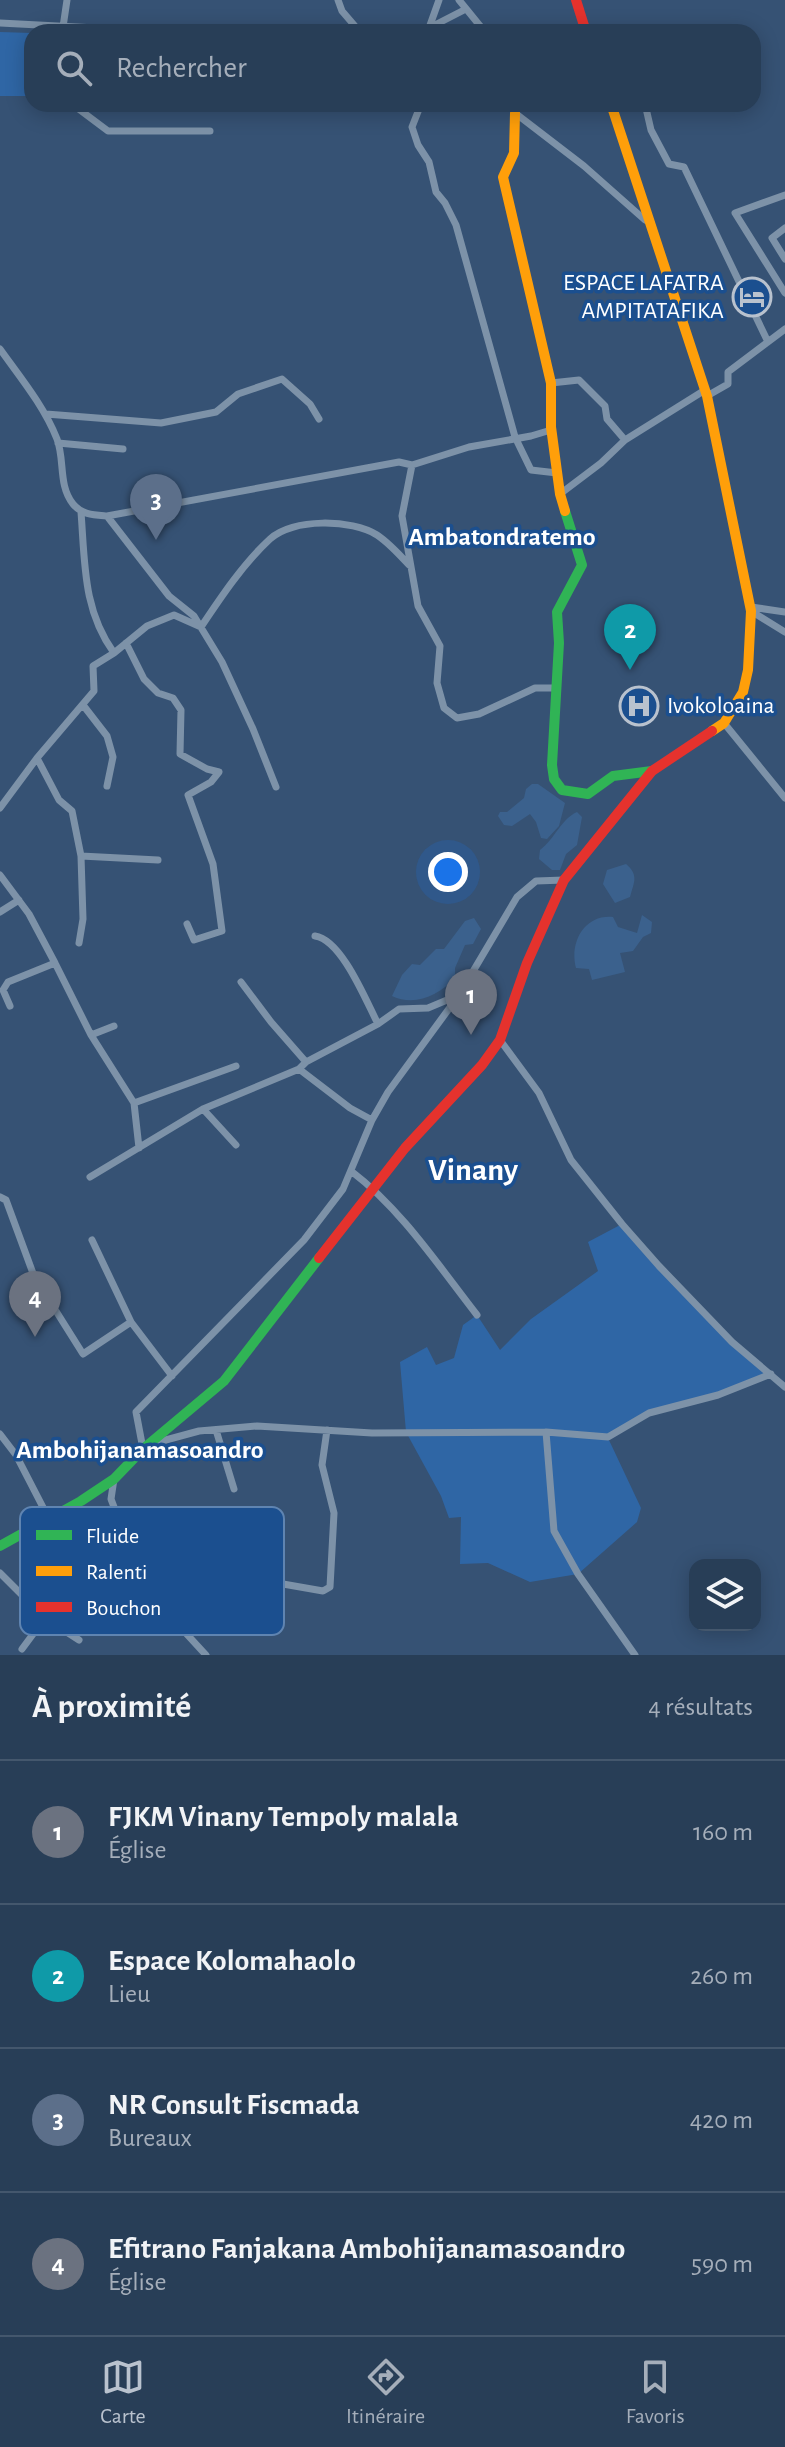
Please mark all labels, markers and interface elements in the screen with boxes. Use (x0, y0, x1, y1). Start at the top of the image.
search box (24, 24, 761, 112)
icon: search (52, 46, 96, 90)
text: Rechercher (116, 53, 247, 83)
place label: ESPACE LAFATRA AMPITATAFIKA (563, 271, 724, 323)
hotel icon: ESPACE LAFATRA AMPITATAFIKA (731, 276, 773, 318)
pin: 3 (130, 474, 182, 540)
district label: Ambatondratemo (408, 524, 596, 550)
pin: 2 (604, 604, 656, 670)
hospital icon: Ivokoloaina (618, 685, 660, 727)
place label: Ivokoloaina (667, 694, 775, 718)
your location (428, 852, 468, 892)
pin: 1 (445, 969, 497, 1035)
district label: Vinany (428, 1154, 519, 1186)
pin: 4 (9, 1271, 61, 1337)
district label: Ambohijanamasoandro (16, 1437, 264, 1463)
legend (20, 1507, 284, 1635)
text: Fluide (86, 1525, 139, 1547)
map controls (689, 1559, 761, 1631)
button: layers (689, 1559, 761, 1631)
text: Ralenti (86, 1561, 147, 1583)
text: Bouchon (86, 1597, 161, 1619)
text: À proximité (32, 1690, 191, 1724)
text: 4 résultats (648, 1694, 753, 1720)
text: FJKM Vinany Tempoly malala (108, 1802, 459, 1832)
text: 1 (53, 1819, 63, 1845)
text: 160 m (693, 1819, 753, 1845)
text: Église (108, 1837, 166, 1863)
text: Espace Kolomahaolo (108, 1946, 356, 1976)
text: 2 (52, 1963, 64, 1989)
text: 260 m (690, 1963, 753, 1989)
text: Lieu (108, 1981, 150, 2007)
text: NR Consult Fiscmada (108, 2090, 360, 2120)
text: 3 (52, 2107, 64, 2133)
text: 420 m (690, 2107, 753, 2133)
text: Bureaux (108, 2125, 192, 2151)
text: Efitrano Fanjakana Ambohijanamasoandro (108, 2234, 625, 2264)
text: 4 (51, 2251, 65, 2277)
text: 590 m (691, 2251, 753, 2277)
text: Église (108, 2269, 166, 2295)
tab: Carte (100, 2355, 146, 2429)
tab: Itinéraire (346, 2355, 425, 2429)
tab: Favoris (626, 2355, 685, 2429)

